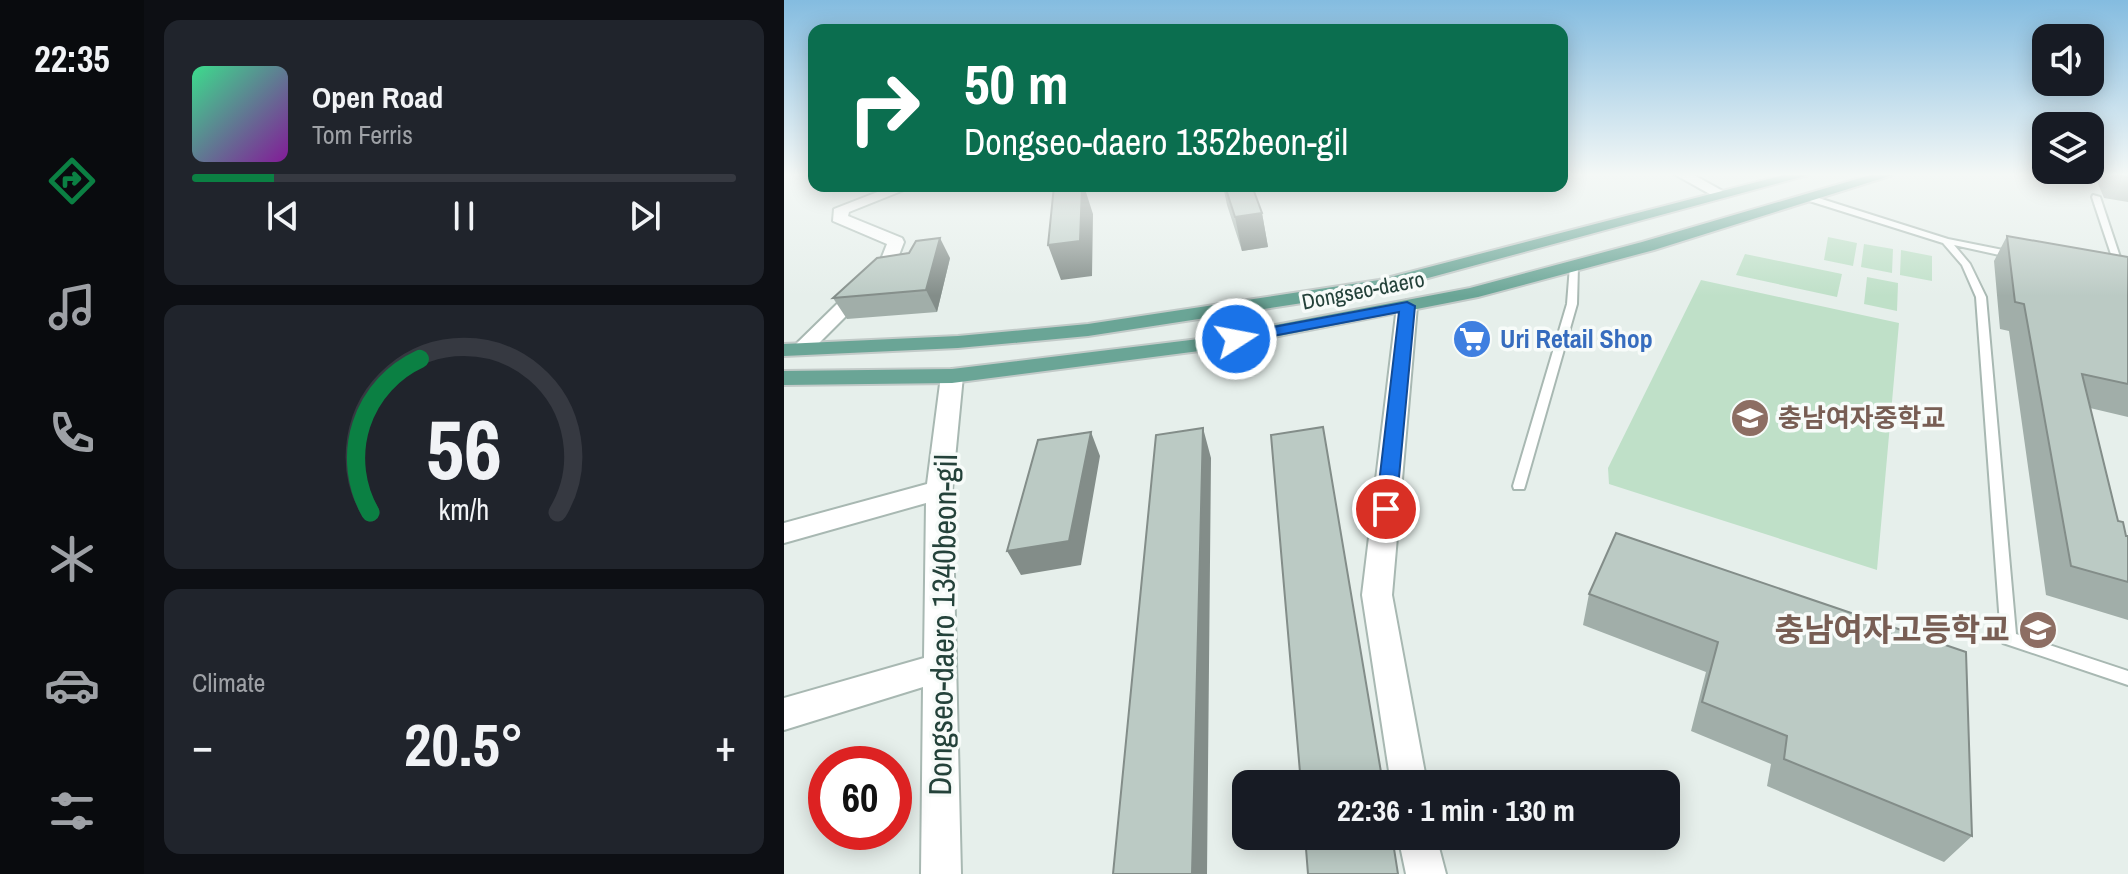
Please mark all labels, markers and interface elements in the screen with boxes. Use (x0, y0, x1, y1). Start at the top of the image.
map controls (2032, 24, 2104, 184)
button: sound (2032, 24, 2104, 96)
text: 22:35 (34, 35, 110, 83)
text: 50 m (964, 46, 1069, 121)
icon: right (832, 56, 936, 160)
text: Open Road (312, 77, 443, 117)
button: layers (2032, 112, 2104, 184)
text: Tom Ferris (312, 117, 413, 152)
text: Dongseo-daero 1352beon-gil (964, 118, 1348, 166)
icon: directions (44, 153, 100, 209)
icon: previous (261, 194, 305, 238)
icon: pause (442, 194, 486, 238)
icon: next (623, 194, 667, 238)
street label: Dongseo-daero (1299, 263, 1427, 317)
icon: music (44, 279, 100, 335)
position arrow (1194, 297, 1278, 381)
supermarket icon: Uri Retail Shop (1451, 318, 1493, 360)
place label: Uri Retail Shop (1500, 321, 1653, 356)
text: 56 (426, 393, 502, 505)
school or university icon: 충남여자중학교 (1729, 397, 1771, 439)
place label: 충남여자중학교 (1778, 400, 1945, 435)
icon: phone (44, 405, 100, 461)
street label: Dongseo-daero 1340beon-gil (918, 454, 967, 796)
pin (1352, 475, 1420, 543)
icon: arrive (1364, 487, 1408, 531)
text: km/h (439, 490, 489, 529)
icon: climate (44, 531, 100, 587)
place label: 충남여자고등학교 (1774, 608, 2010, 651)
school or university icon: 충남여자고등학교 (2017, 609, 2059, 651)
icon: car (44, 657, 100, 713)
text: Climate (192, 665, 265, 700)
text: 20.5° (404, 704, 524, 785)
text: − (192, 715, 213, 775)
text: + (715, 715, 736, 775)
speed limit sign: 60 (808, 746, 912, 850)
icon: filters (44, 783, 100, 839)
text: 22:36 · 1 min · 130 m (1337, 790, 1575, 830)

